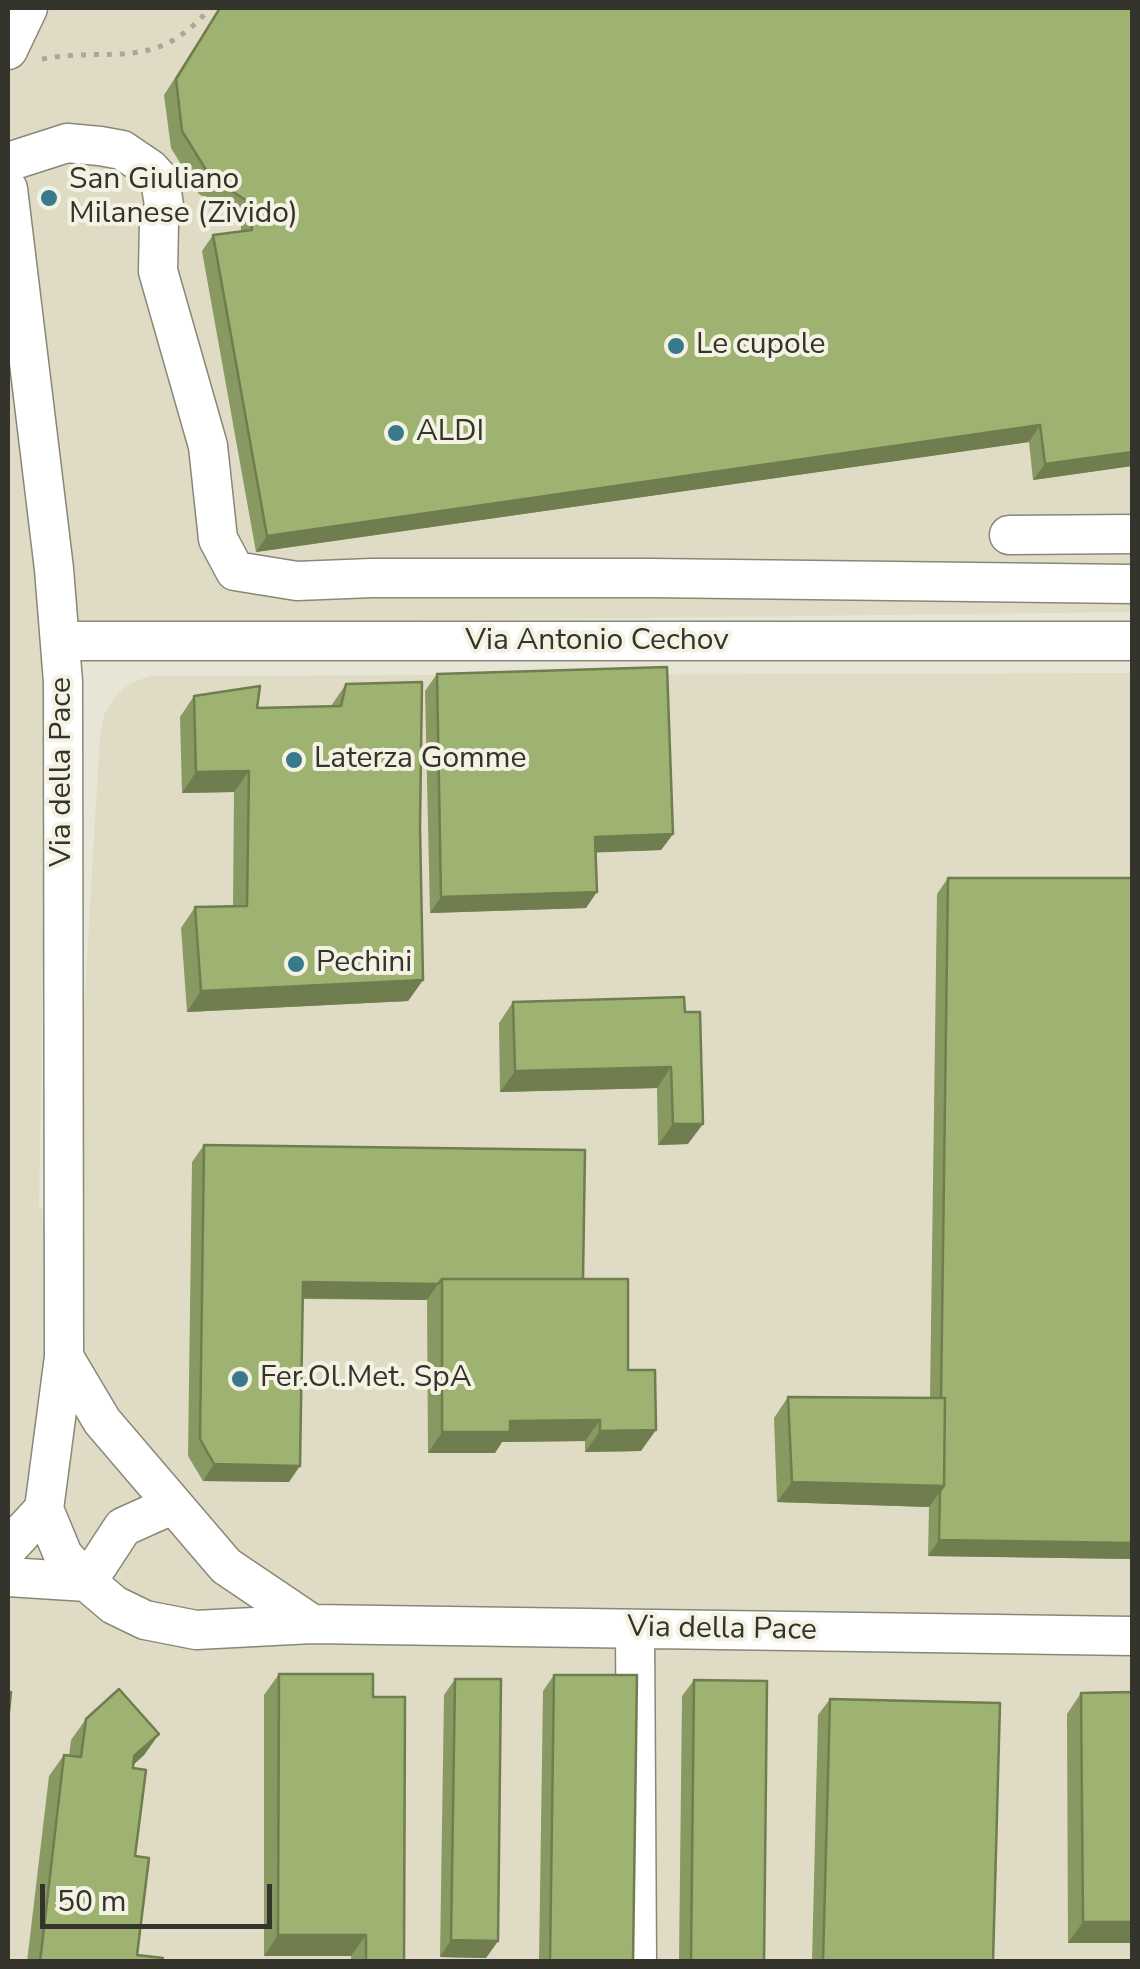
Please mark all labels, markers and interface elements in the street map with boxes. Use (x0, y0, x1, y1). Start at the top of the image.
place label: San Giuliano Milanese (Zivido) (69, 163, 298, 234)
marker: San Giuliano Milanese (Zivido) (38, 187, 60, 209)
place label: Le cupole (696, 328, 825, 364)
marker: Le cupole (665, 335, 687, 357)
place label: ALDI (416, 415, 484, 451)
marker: ALDI (385, 422, 407, 444)
street label: Via Antonio Cechov (465, 624, 729, 660)
street label: Via della Pace (45, 677, 81, 867)
place label: Laterza Gomme (314, 742, 526, 778)
marker: Laterza Gomme (283, 749, 305, 771)
place label: Pechini (316, 946, 412, 982)
marker: Pechini (285, 953, 307, 975)
place label: Fer.Ol.Met. SpA (260, 1361, 472, 1397)
marker: Fer.Ol.Met. SpA (229, 1368, 251, 1390)
street label: Via della Pace (627, 1610, 817, 1650)
scale bar (45, 1864, 278, 1926)
text: 50 m (57, 1881, 126, 1922)

